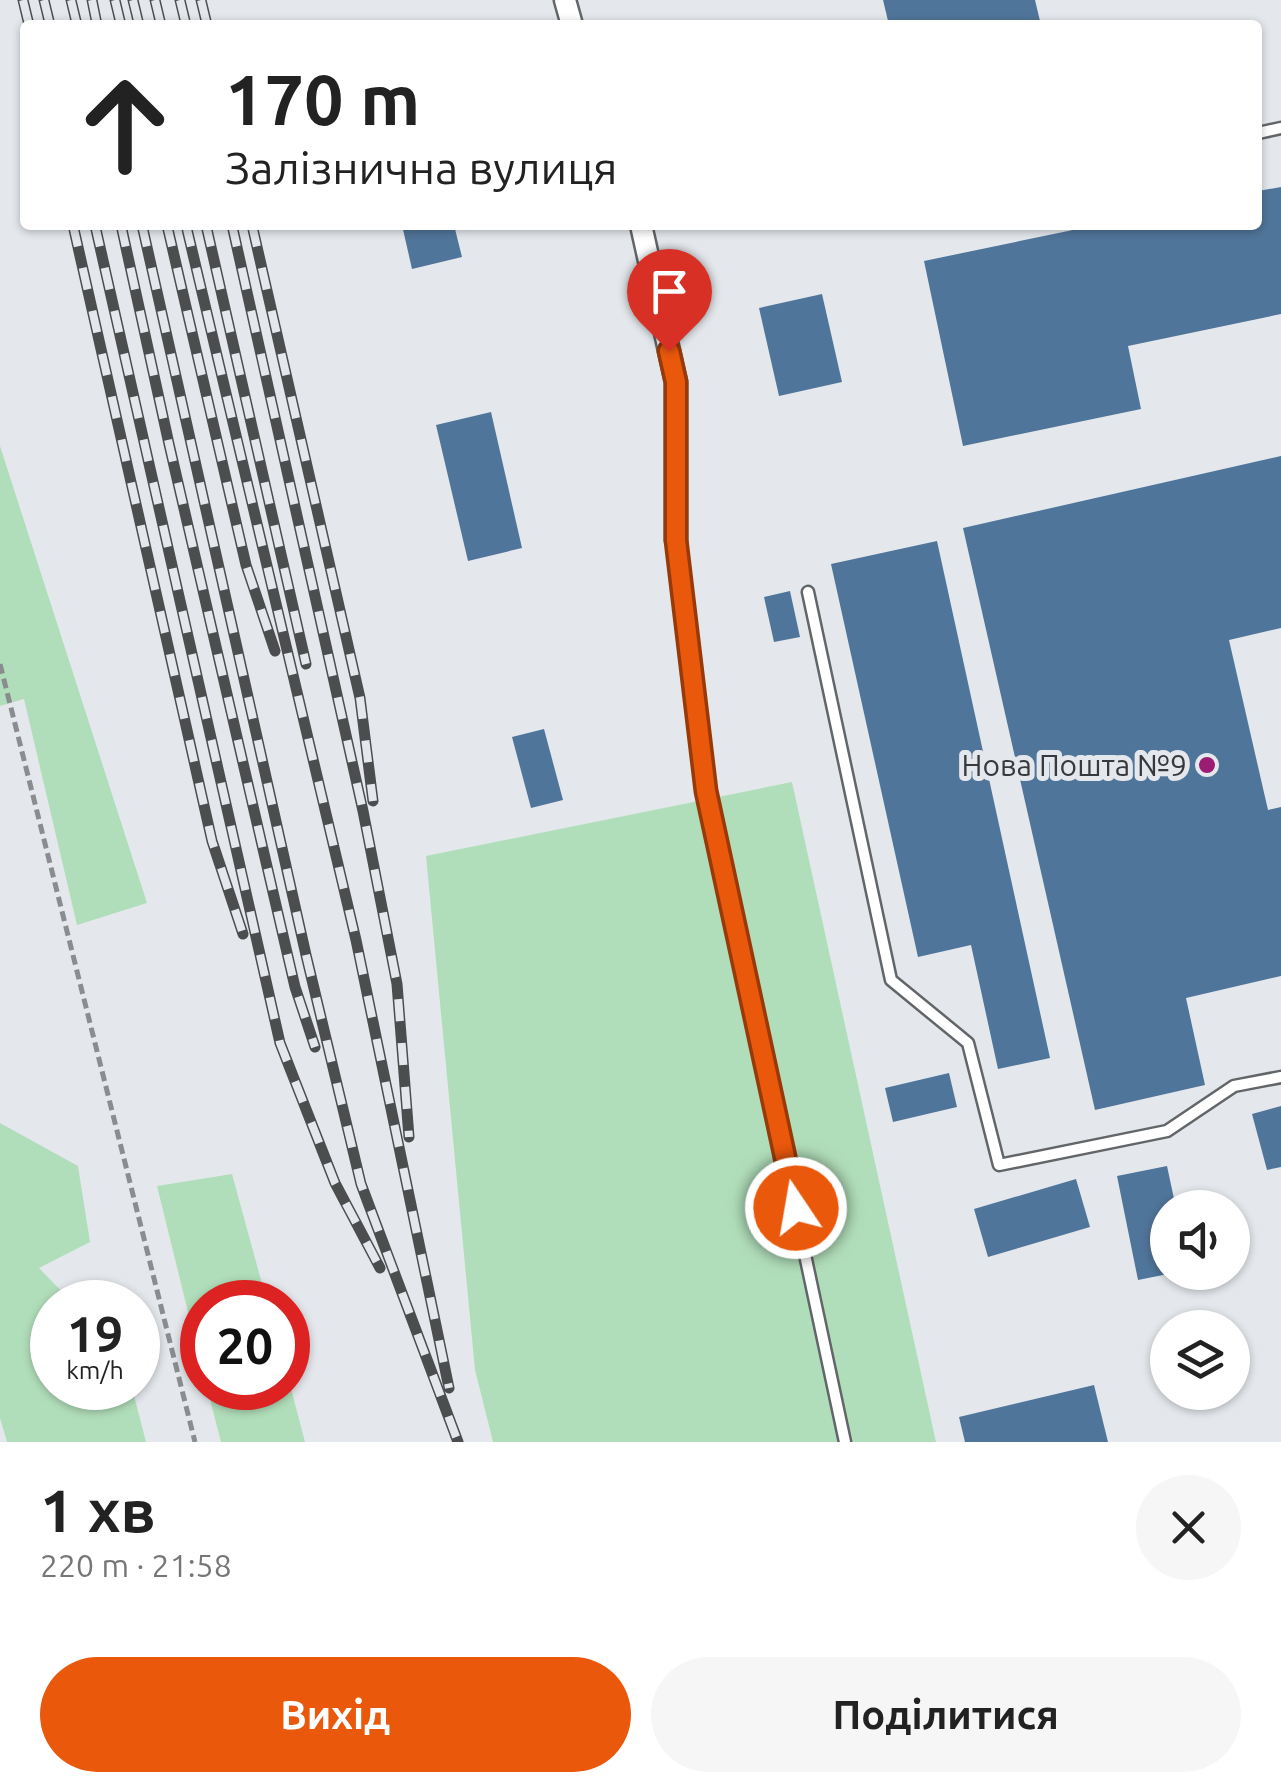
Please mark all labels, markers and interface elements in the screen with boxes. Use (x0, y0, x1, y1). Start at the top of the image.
icon: ahead (60, 60, 190, 190)
text: 170 m (225, 60, 420, 138)
text: Залізнична вулиця (225, 142, 618, 193)
pin (627, 249, 712, 352)
icon: arrive (642, 264, 697, 319)
place label: Нова Пошта №9 (962, 748, 1187, 782)
marker: Нова Пошта №9 (1196, 754, 1218, 776)
position arrow (744, 1156, 848, 1260)
map controls (1150, 1190, 1250, 1410)
button: sound (1150, 1190, 1250, 1290)
speed limit sign: 20 (180, 1280, 310, 1410)
text: 19 (67, 1305, 123, 1361)
button: layers (1150, 1310, 1250, 1410)
text: km/h (66, 1356, 124, 1384)
button: close (1136, 1475, 1241, 1580)
text: 1 хв (40, 1476, 156, 1543)
text: 220 m · 21:58 (40, 1547, 232, 1583)
button: Вихід (40, 1657, 631, 1772)
button: Поділитися (651, 1657, 1241, 1772)

